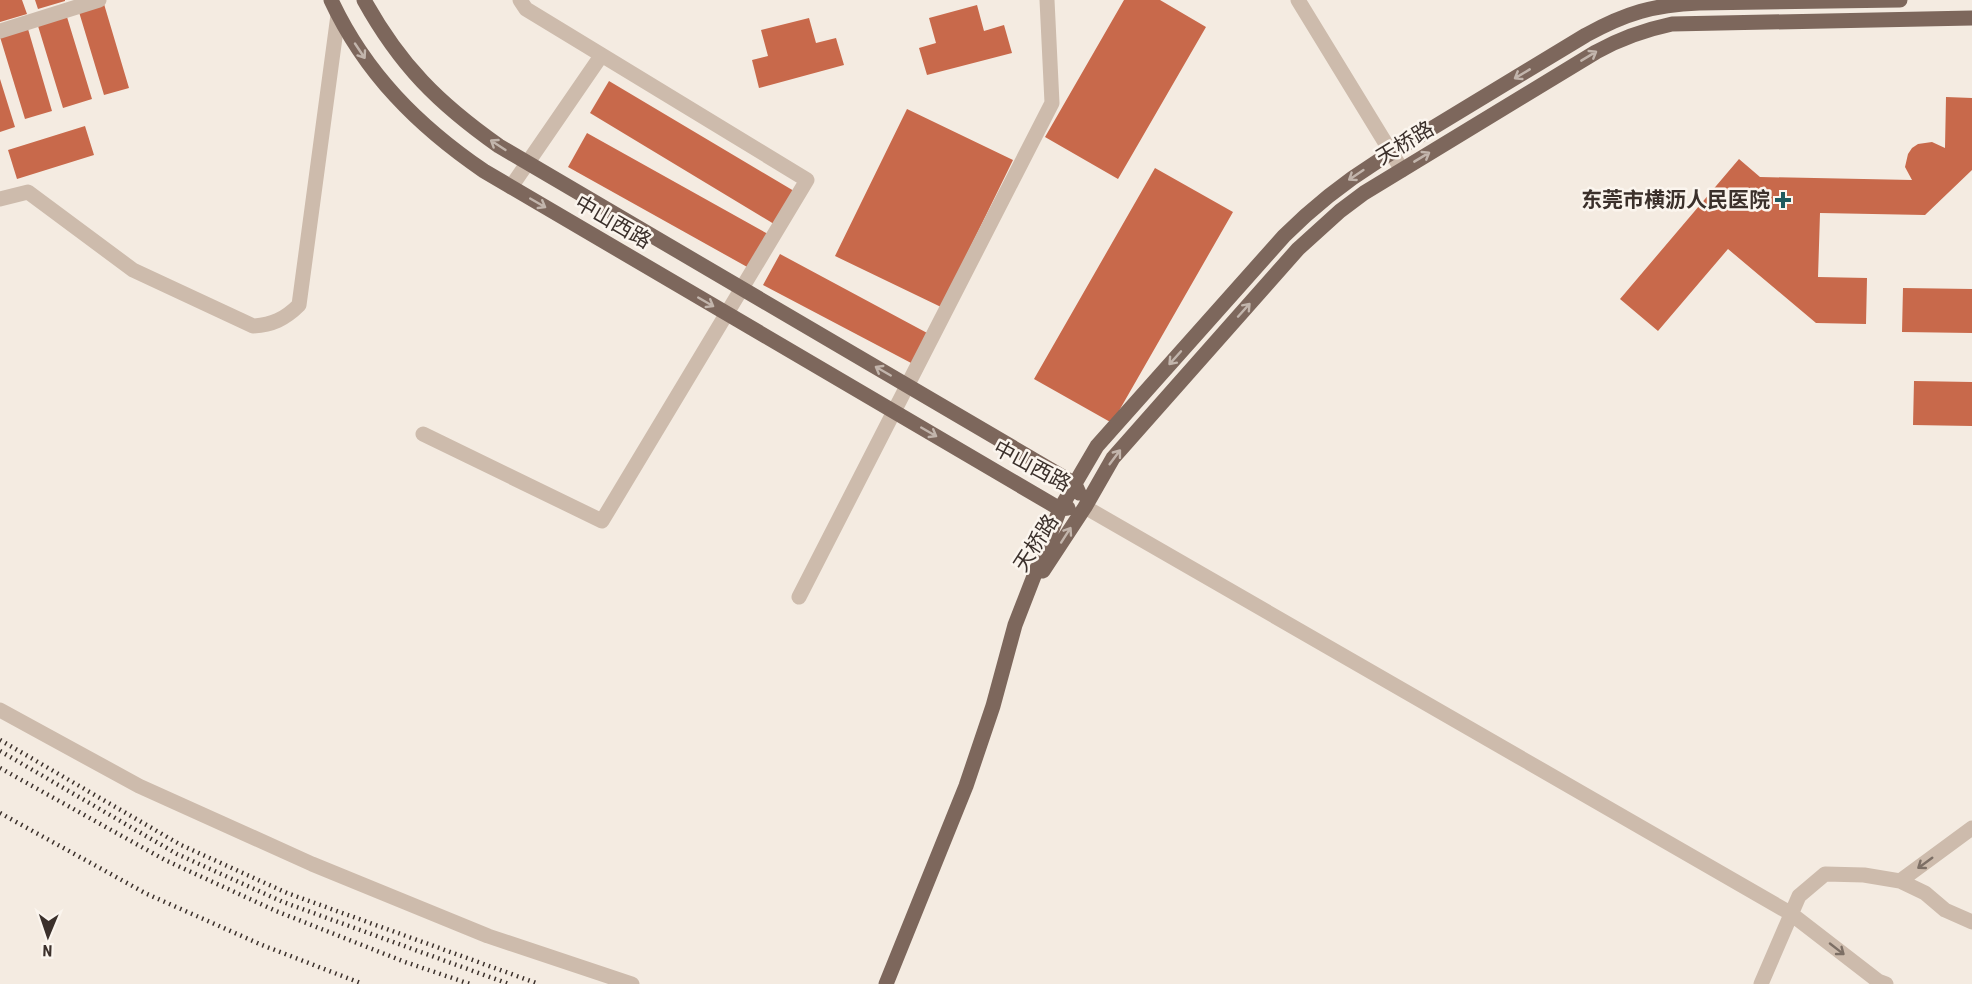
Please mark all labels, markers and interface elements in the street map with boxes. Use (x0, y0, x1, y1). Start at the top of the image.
one-way arrow (354, 42, 366, 59)
one-way arrow (1580, 50, 1597, 62)
one-way arrow (1514, 68, 1531, 80)
street label: 天桥路 (1372, 116, 1438, 170)
one-way arrow (489, 138, 506, 151)
one-way arrow (1413, 151, 1430, 163)
one-way arrow (1348, 170, 1365, 182)
place label: 东莞市横沥人民医院 (1581, 188, 1770, 212)
street label: 中山西路 (571, 191, 655, 253)
marker: 东莞市横沥人民医院 (1774, 191, 1792, 209)
one-way arrow (529, 197, 546, 209)
one-way arrow (697, 296, 714, 308)
one-way arrow (1237, 303, 1251, 318)
one-way arrow (1168, 350, 1182, 365)
one-way arrow (875, 365, 892, 377)
one-way arrow (920, 427, 937, 439)
street label: 中山西路 (989, 436, 1075, 496)
one-way arrow (1109, 449, 1121, 465)
street label: 天桥路 (1009, 510, 1063, 576)
one-way arrow (1061, 527, 1073, 544)
one-way arrow (1917, 856, 1933, 869)
north arrow (18, 906, 78, 966)
text: N (42, 941, 53, 960)
one-way arrow (1828, 942, 1844, 955)

